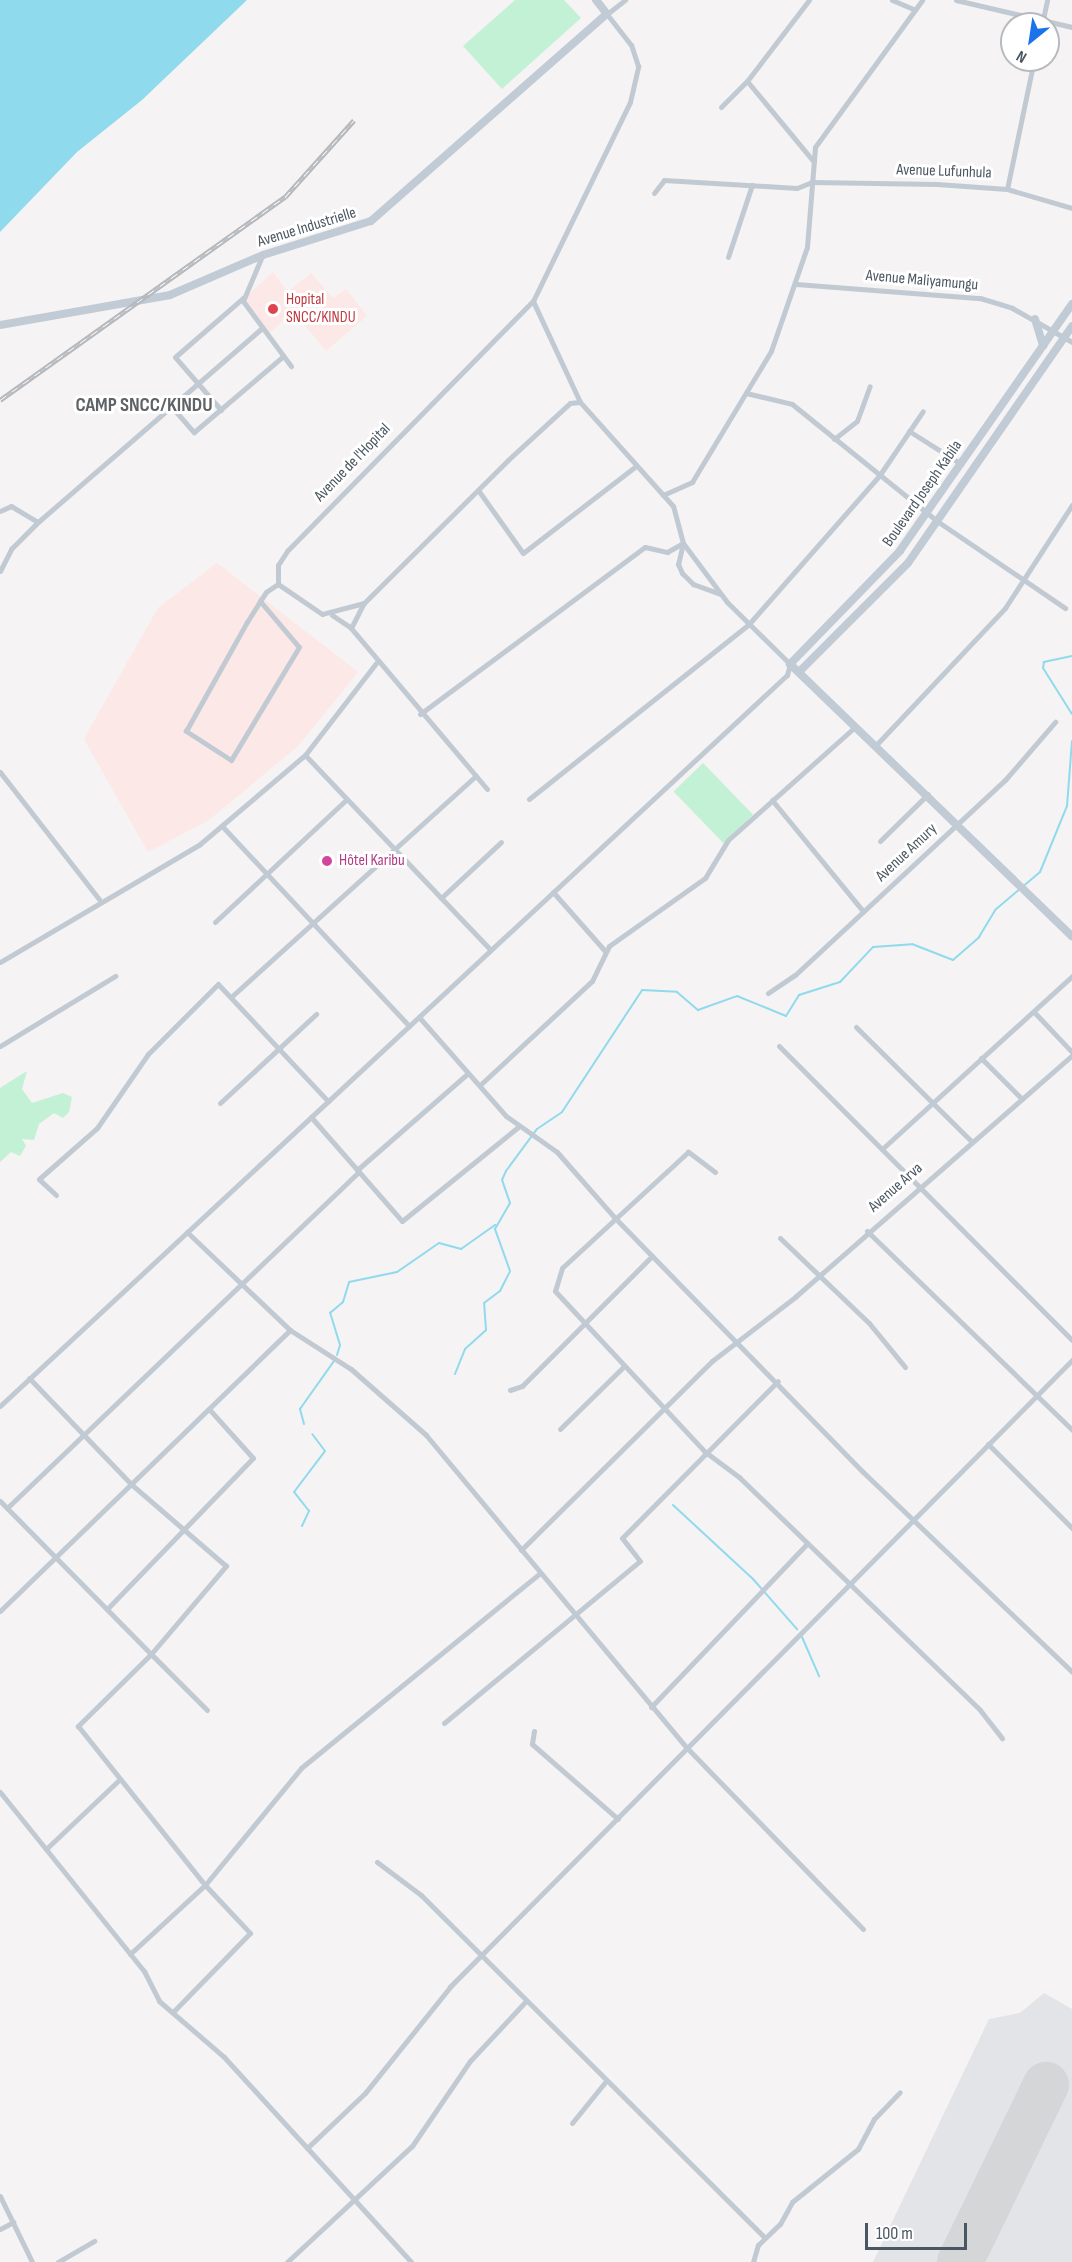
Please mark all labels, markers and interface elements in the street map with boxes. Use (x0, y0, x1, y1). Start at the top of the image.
north arrow (1000, 12, 1060, 72)
text: N (1013, 46, 1030, 67)
street label: Avenue Lufunhula (896, 161, 992, 183)
street label: Avenue Industrielle (255, 204, 359, 252)
street label: Avenue Maliyamungu (865, 267, 979, 295)
place label: Hopital SNCC/KINDU (286, 290, 356, 328)
marker: Hopital SNCC/KINDU (264, 300, 282, 318)
district label: CAMP SNCC/KINDU (75, 393, 213, 417)
street label: Avenue de l'Hopital (311, 420, 395, 506)
street label: Boulevard Joseph Kabila (879, 437, 967, 551)
street label: Avenue Amury (872, 820, 942, 886)
place label: Hôtel Karibu (339, 851, 405, 871)
marker: Hôtel Karibu (320, 854, 334, 868)
street label: Avenue Arva (865, 1159, 927, 1217)
scale bar (868, 2211, 970, 2249)
text: 100 m (876, 2223, 913, 2244)

